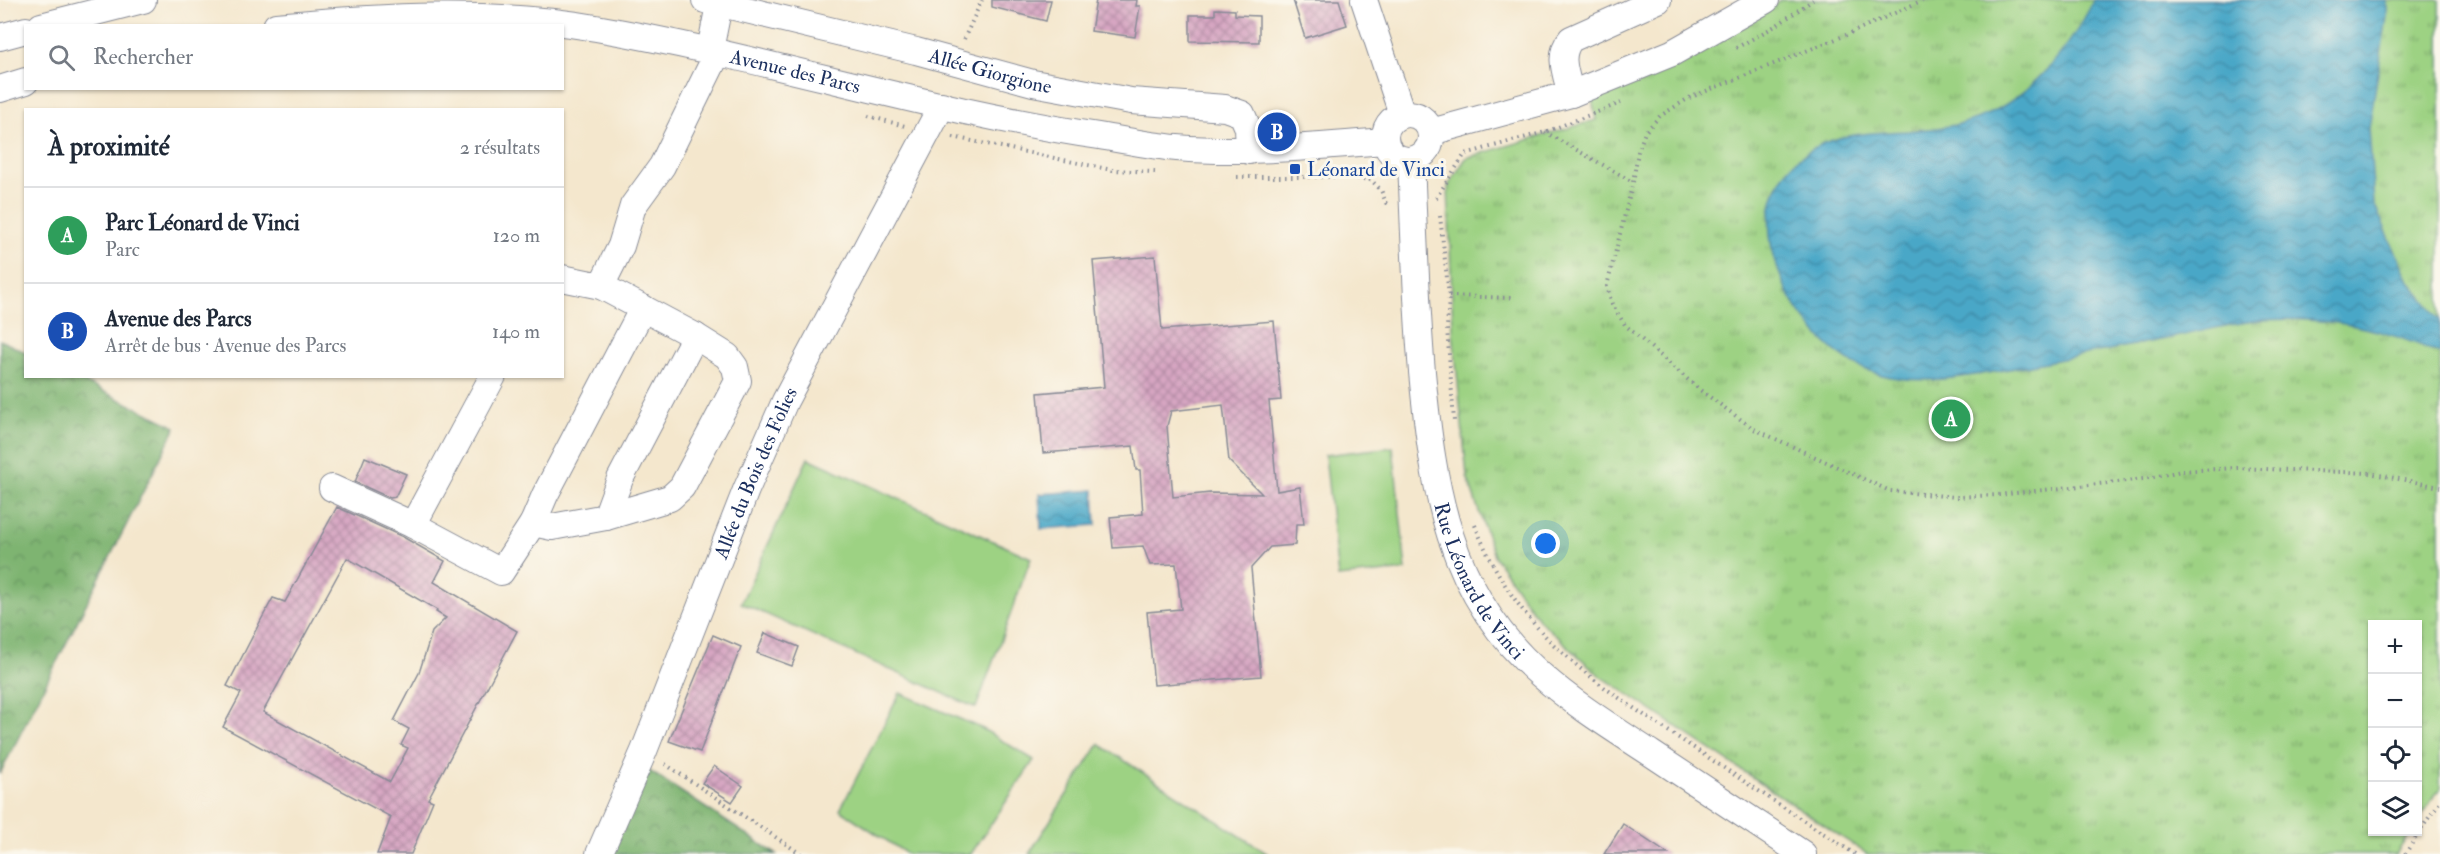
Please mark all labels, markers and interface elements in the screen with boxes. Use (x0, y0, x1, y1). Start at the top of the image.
search box (24, 24, 564, 90)
icon: search (45, 41, 78, 74)
street label: Allée Giorgione (925, 42, 1054, 99)
text: Rechercher (93, 43, 193, 71)
street label: Avenue des Parcs (727, 43, 863, 99)
pin: B (1258, 110, 1296, 154)
text: À proximité (48, 131, 170, 163)
text: 2 résultats (460, 135, 540, 160)
place label: Léonard de Vinci (1307, 157, 1445, 182)
marker: Léonard de Vinci (1288, 162, 1302, 176)
text: Parc Léonard de Vinci (105, 209, 300, 237)
text: A (61, 223, 74, 248)
text: 120 m (493, 223, 540, 248)
text: Parc (105, 237, 140, 262)
text: Avenue des Parcs (105, 305, 251, 333)
text: B (61, 319, 74, 344)
text: 140 m (492, 319, 540, 344)
text: Arrêt de bus · Avenue des Parcs (105, 333, 346, 358)
street label: Allée du Bois des Folies (708, 383, 803, 563)
pin: A (1932, 396, 1970, 442)
street label: Rue Léonard de Vinci (1429, 500, 1530, 665)
your location (1531, 529, 1560, 558)
map controls (2368, 620, 2422, 836)
button: + (2368, 620, 2422, 674)
button: − (2368, 674, 2422, 728)
button: locate (2368, 728, 2422, 782)
button: layers (2368, 782, 2422, 836)

